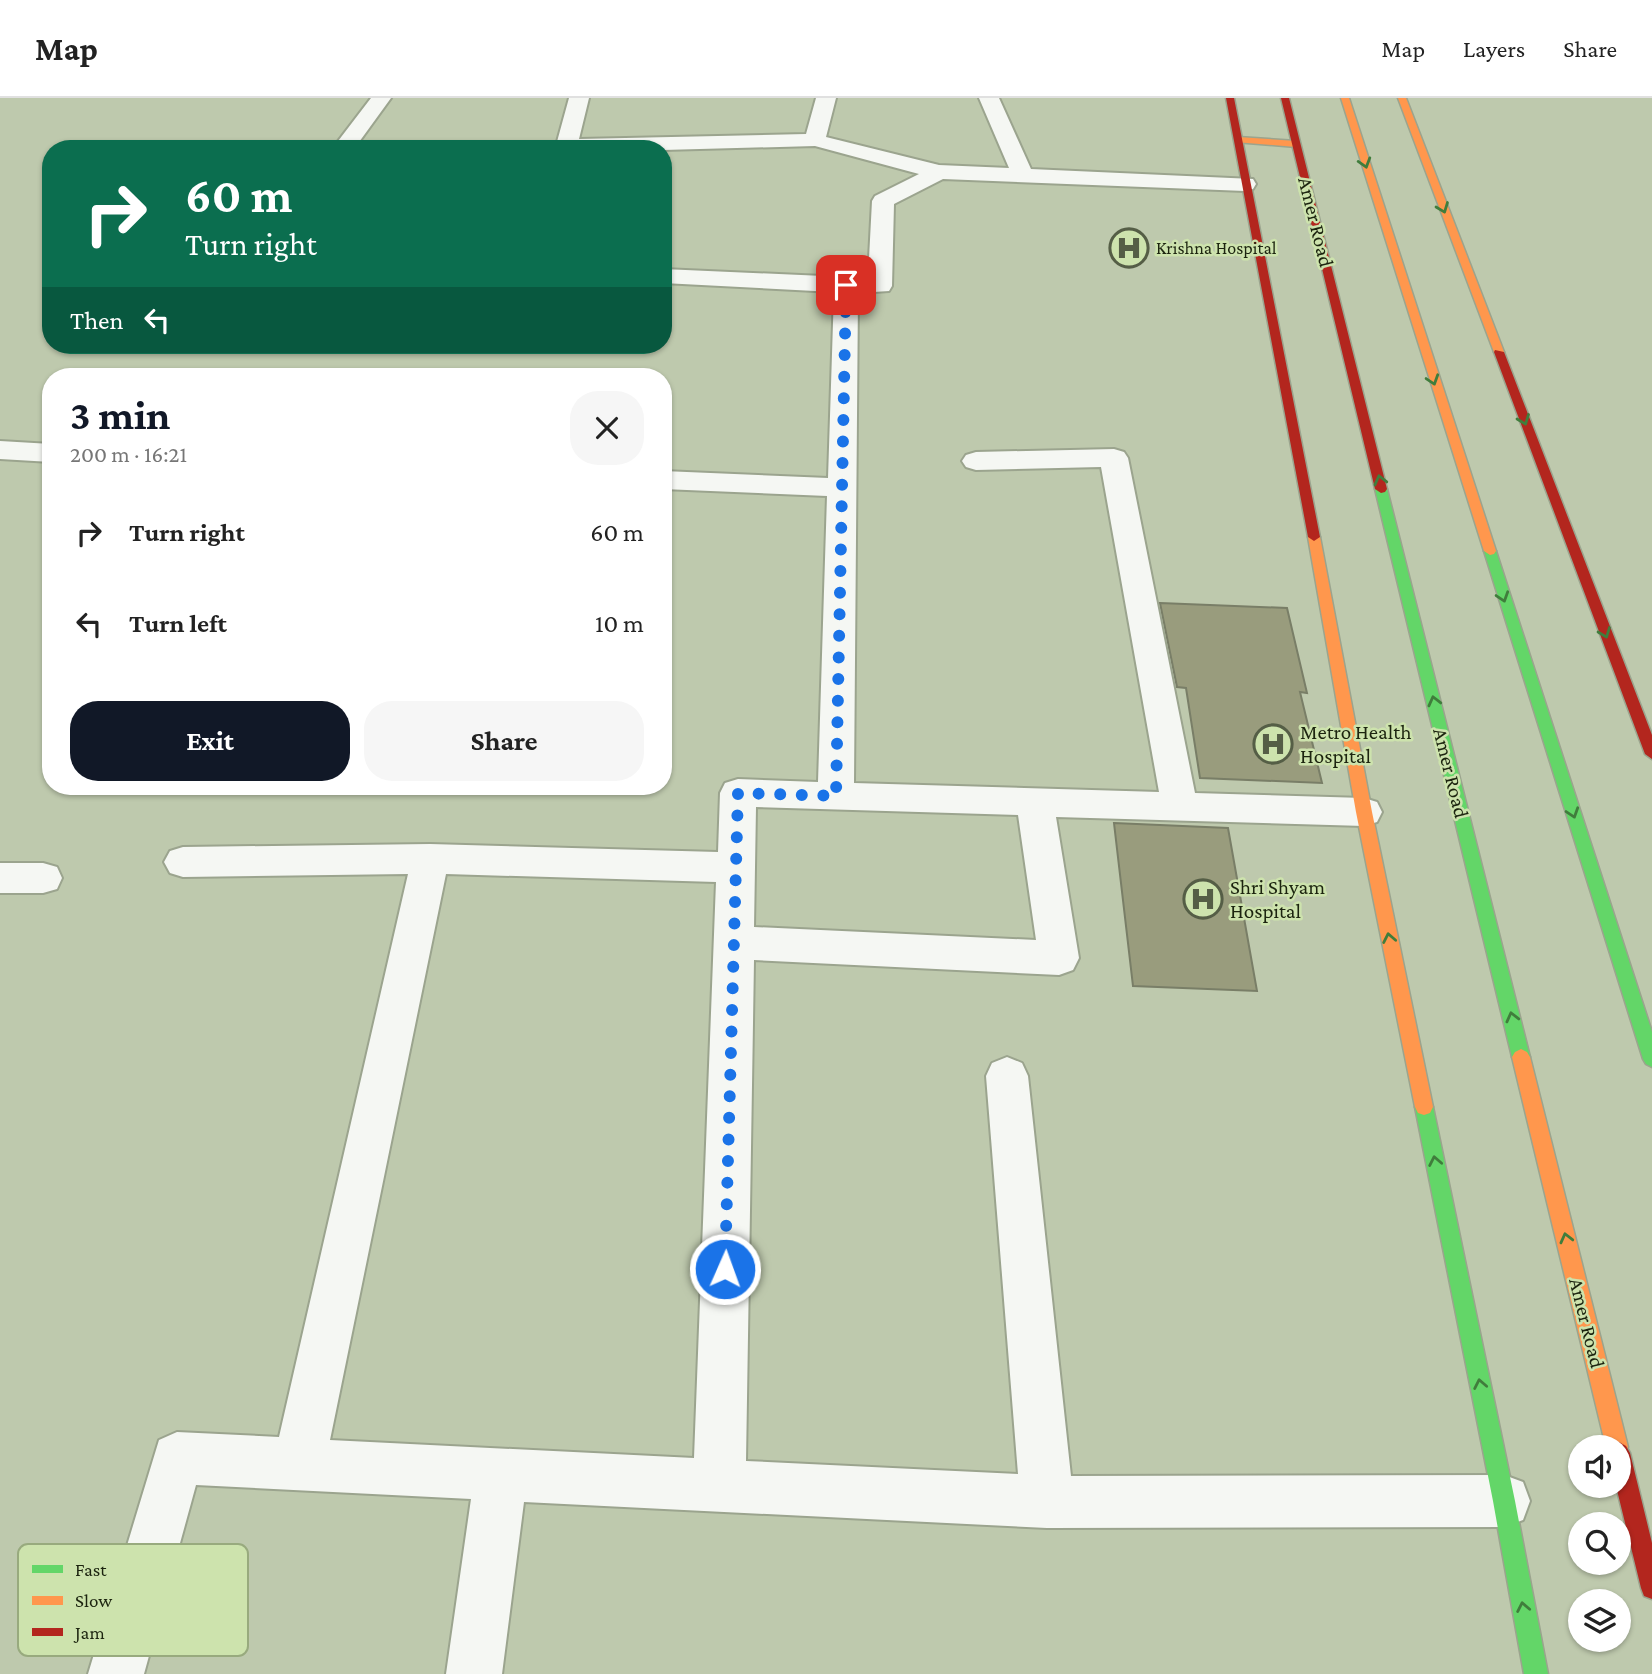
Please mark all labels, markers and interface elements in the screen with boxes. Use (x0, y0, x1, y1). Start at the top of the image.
text: Map (35, 30, 98, 67)
text: Map (1381, 35, 1425, 62)
text: Layers (1463, 35, 1525, 62)
text: Share (1563, 35, 1617, 62)
one-way arrow (1356, 157, 1371, 169)
icon: right (70, 168, 161, 259)
text: 60 m (185, 168, 292, 223)
street label: Amer Road (1293, 174, 1339, 270)
one-way arrow (1435, 201, 1449, 213)
text: Turn right (185, 226, 317, 262)
hospital icon: Krishna Hospital (1108, 227, 1150, 269)
place label: Krishna Hospital (1156, 238, 1277, 258)
pin (816, 255, 876, 315)
icon: arrive (827, 266, 865, 304)
icon: left (138, 301, 176, 339)
text: Then (70, 306, 124, 335)
one-way arrow (1425, 374, 1439, 386)
text: 3 min (70, 391, 170, 438)
button: close (570, 391, 644, 465)
one-way arrow (1516, 414, 1530, 426)
text: 200 m · 16:21 (70, 441, 187, 467)
one-way arrow (1374, 474, 1388, 486)
icon: right (70, 514, 108, 552)
text: Turn right (129, 518, 245, 547)
text: 60 m (590, 518, 644, 547)
one-way arrow (1495, 590, 1509, 602)
icon: left (70, 605, 108, 643)
text: Turn left (129, 609, 227, 638)
text: 10 m (595, 609, 644, 638)
one-way arrow (1597, 626, 1611, 638)
one-way arrow (1428, 695, 1442, 707)
button: Exit (70, 701, 350, 781)
button: Share (364, 701, 644, 781)
place label: Metro Health Hospital (1300, 720, 1411, 768)
hospital icon: Metro Health Hospital (1252, 723, 1294, 765)
street label: Amer Road (1428, 725, 1474, 821)
one-way arrow (1564, 807, 1579, 819)
place label: Shri Shyam Hospital (1230, 875, 1325, 923)
hospital icon: Shri Shyam Hospital (1182, 878, 1224, 920)
one-way arrow (1383, 932, 1398, 944)
one-way arrow (1506, 1011, 1520, 1023)
one-way arrow (1428, 1155, 1443, 1167)
position arrow (688, 1232, 762, 1306)
one-way arrow (1560, 1232, 1574, 1244)
street label: Amer Road (1564, 1275, 1610, 1371)
one-way arrow (1473, 1378, 1488, 1390)
map controls (1568, 1435, 1631, 1652)
button: sound (1568, 1435, 1631, 1498)
button: search (1568, 1512, 1631, 1575)
legend (18, 1544, 248, 1656)
text: Fast (75, 1559, 107, 1580)
button: layers (1568, 1589, 1631, 1652)
text: Slow (75, 1590, 112, 1611)
one-way arrow (1517, 1601, 1532, 1613)
text: Jam (73, 1622, 105, 1643)

